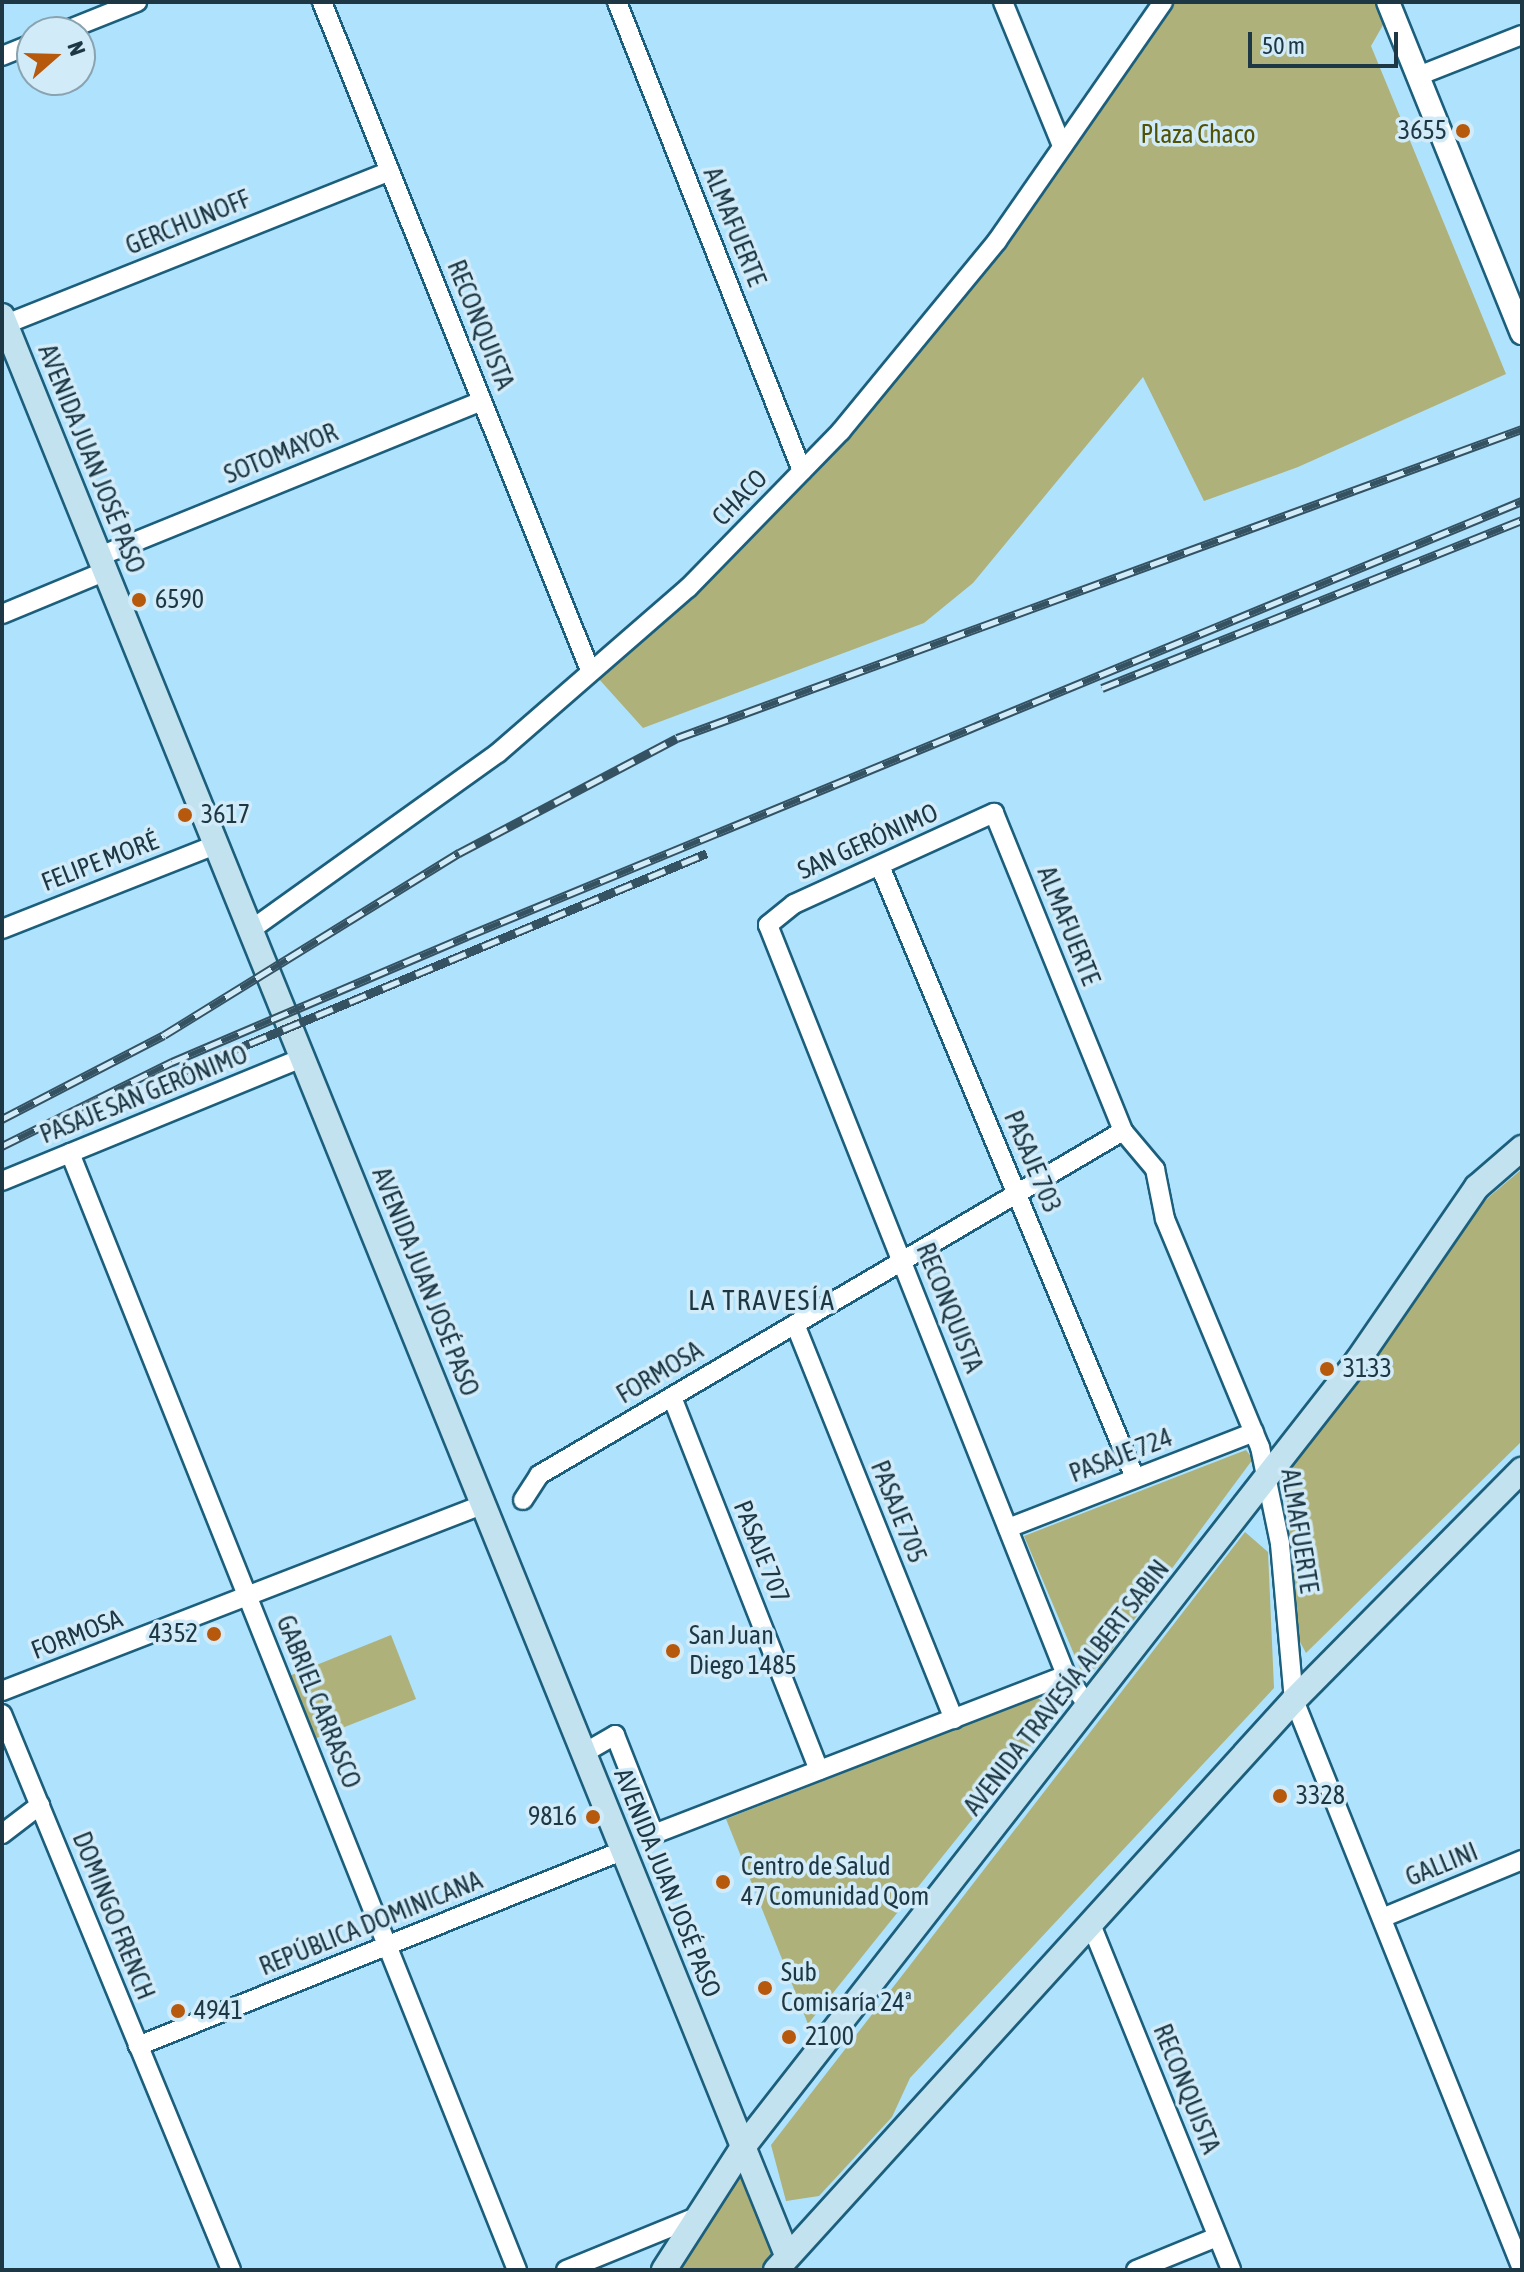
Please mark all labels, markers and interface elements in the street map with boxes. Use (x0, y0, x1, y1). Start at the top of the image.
north arrow (16, 16, 96, 96)
scale bar (1252, 16, 1402, 66)
text: 50 m (1262, 32, 1305, 59)
text: N (62, 38, 91, 59)
place label: 3655 (1398, 115, 1447, 147)
park label: Plaza Chaco (1141, 119, 1255, 151)
marker: 3655 (1454, 122, 1472, 140)
street label: ALMAFUERTE (696, 163, 772, 291)
street label: GERCHUNOFF (121, 184, 255, 262)
street label: RECONQUISTA (440, 256, 520, 394)
street label: AVENIDA JUAN JOSÉ PASO (31, 340, 151, 578)
street label: SOTOMAYOR (220, 417, 342, 491)
street label: CHACO (706, 463, 774, 533)
place label: 6590 (155, 584, 204, 616)
marker: 6590 (130, 591, 148, 609)
street label: SAN GERÓNIMO (793, 797, 943, 887)
place label: 3617 (201, 799, 250, 831)
marker: 3617 (176, 806, 194, 824)
street label: FELIPE MORÉ (37, 826, 163, 898)
street label: ALMAFUERTE (1030, 862, 1106, 990)
street label: PASAJE SAN GERÓNIMO (36, 1039, 252, 1151)
street label: PASAJE 703 (997, 1106, 1067, 1218)
street label: AVENIDA JUAN JOSÉ PASO (365, 1163, 485, 1401)
street label: RECONQUISTA (909, 1239, 989, 1377)
district label: LA TRAVESÍA (688, 1283, 836, 1317)
street label: FORMOSA (611, 1335, 709, 1411)
place label: 3133 (1343, 1353, 1392, 1385)
marker: 3133 (1318, 1360, 1336, 1378)
street label: PASAJE 724 (1065, 1422, 1177, 1490)
street label: PASAJE 705 (863, 1456, 933, 1568)
street label: ALMAFUERTE (1274, 1467, 1324, 1595)
street label: PASAJE 707 (726, 1496, 796, 1608)
street label: AVENIDA TRAVESÍA ALBERT SABIN (958, 1554, 1176, 1822)
street label: FORMOSA (27, 1603, 127, 1667)
street label: GABRIEL CARRASCO (269, 1611, 367, 1793)
place label: 4352 (149, 1618, 198, 1650)
place label: San Juan Diego 1485 (689, 1620, 797, 1682)
marker: 4352 (205, 1625, 223, 1643)
marker: San Juan Diego 1485 (664, 1642, 682, 1660)
street label: AVENIDA JUAN JOSÉ PASO (607, 1764, 727, 2002)
place label: 3328 (1296, 1780, 1345, 1812)
marker: 3328 (1271, 1787, 1289, 1805)
place label: 9816 (528, 1801, 577, 1833)
marker: 9816 (584, 1808, 602, 1826)
street label: DOMINGO FRENCH (65, 1827, 161, 2005)
street label: GALLINI (1401, 1836, 1483, 1894)
place label: Centro de Salud 47 Comunidad Qom (741, 1851, 929, 1912)
street label: REPÚBLICA DOMINICANA (255, 1865, 487, 1983)
marker: Centro de Salud 47 Comunidad Qom (712, 1871, 734, 1893)
place label: Sub Comisaría 24ª (781, 1957, 911, 2018)
marker: Sub Comisaría 24ª (756, 1979, 774, 1997)
place label: 4941 (194, 1995, 243, 2027)
marker: 4941 (169, 2002, 187, 2020)
street label: RECONQUISTA (1146, 2020, 1226, 2158)
place label: 2100 (805, 2021, 854, 2053)
marker: 2100 (780, 2028, 798, 2046)

